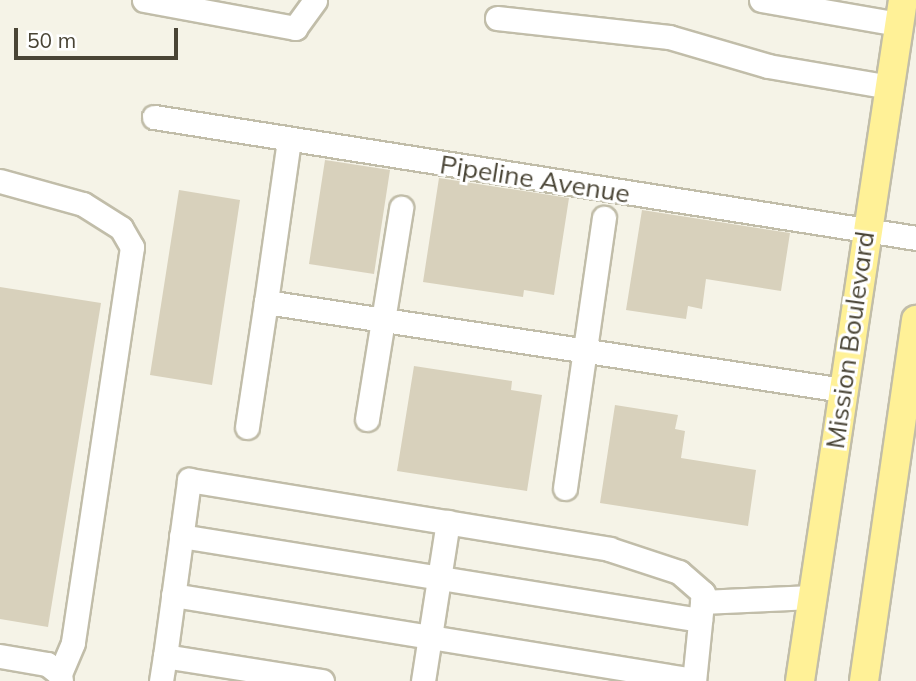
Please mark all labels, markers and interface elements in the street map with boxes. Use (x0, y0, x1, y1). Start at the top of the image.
scale bar (18, 14, 182, 58)
text: 50 m (27, 27, 76, 53)
street label: Pipeline Avenue (438, 149, 632, 209)
street label: Mission Boulevard (819, 229, 881, 451)

